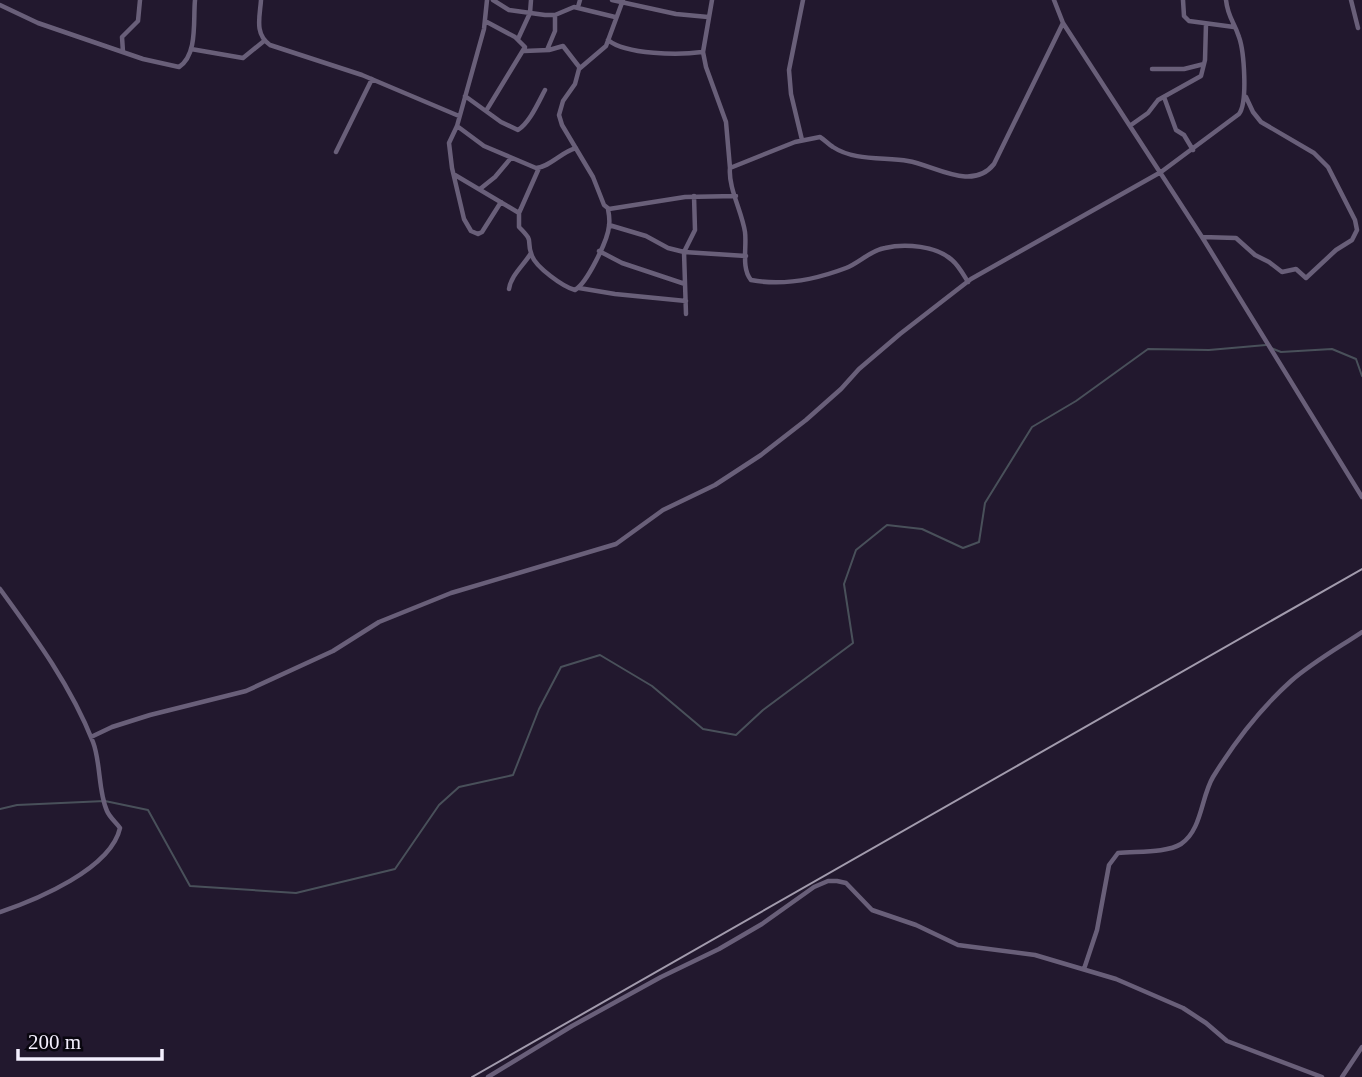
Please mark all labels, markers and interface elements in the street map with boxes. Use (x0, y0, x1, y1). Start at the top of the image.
scale bar (18, 1018, 161, 1062)
text: 200 m (28, 1030, 81, 1054)

